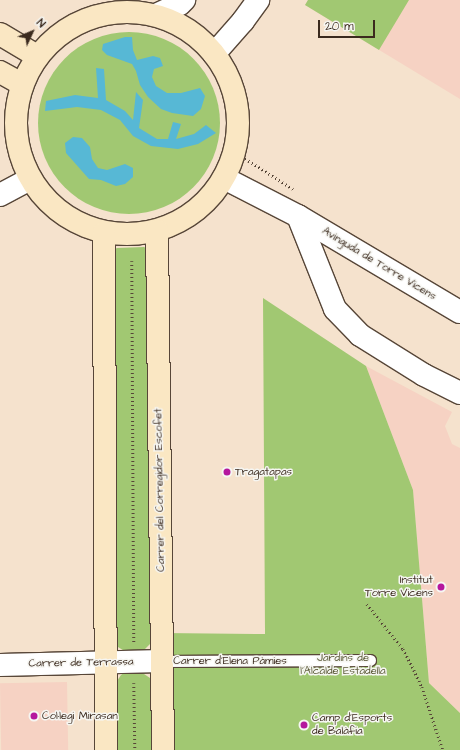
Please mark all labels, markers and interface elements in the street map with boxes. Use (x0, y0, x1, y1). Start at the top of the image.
north arrow (12, 12, 52, 52)
scale bar (320, 12, 377, 38)
text: N (33, 16, 49, 31)
text: 20 m (325, 18, 354, 35)
street label: Avinguda de Torre Vicens (320, 225, 438, 303)
street label: Carrer del Corregidor Escofet (152, 408, 168, 572)
place label: Tragatapas (235, 465, 292, 479)
marker: Tragatapas (222, 467, 232, 477)
place label: Institut Torre Vicens (365, 574, 433, 600)
marker: Institut Torre Vicens (436, 582, 446, 592)
park label: Jardins de l'Alcalde Estadella (300, 652, 386, 678)
street label: Carrer d'Elena Pàmies (173, 654, 287, 668)
street label: Carrer de Terrassa (28, 655, 134, 671)
place label: Col·legi Mirasan (42, 709, 118, 723)
marker: Col·legi Mirasan (29, 711, 39, 721)
place label: Camp d'Esports de Balàfia (312, 712, 392, 738)
marker: Camp d'Esports de Balàfia (299, 720, 309, 730)

